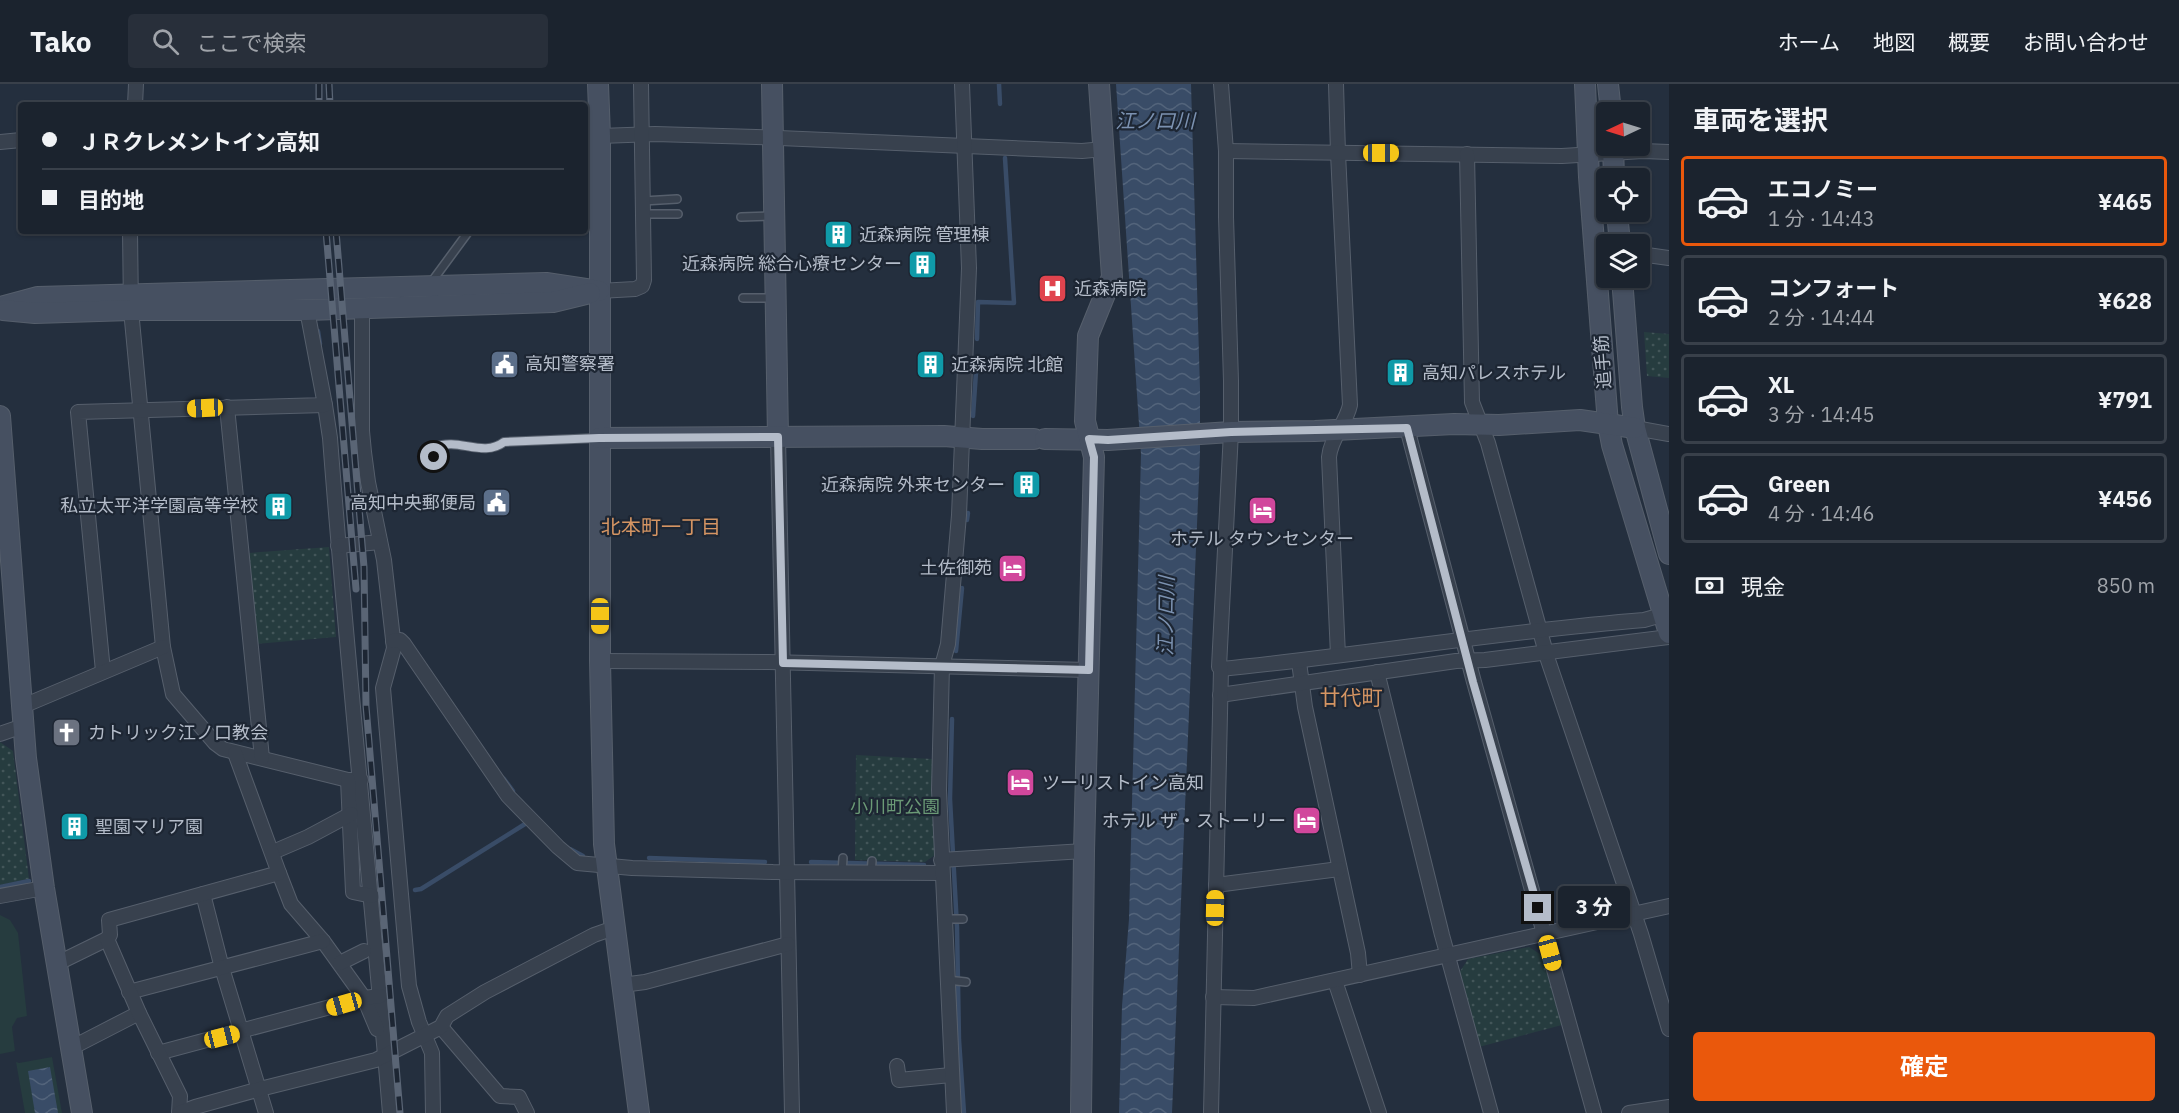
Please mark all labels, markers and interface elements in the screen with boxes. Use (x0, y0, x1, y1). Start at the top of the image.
search box (128, 14, 548, 68)
text: Tako (30, 23, 92, 60)
icon: search (149, 25, 182, 58)
text: ここで検索 (197, 28, 307, 57)
text: ホーム (1778, 28, 1840, 56)
text: 地図 (1873, 28, 1915, 56)
text: 概要 (1948, 28, 1990, 56)
text: お問い合わせ (2023, 28, 2149, 56)
north arrow (1596, 102, 1650, 156)
map controls (1596, 102, 1650, 288)
text: 車両を選択 (1693, 102, 1828, 137)
water label: 江ノ口川 (1115, 107, 1197, 134)
text: ＪＲクレメントイン高知 (78, 127, 320, 156)
car (1363, 144, 1399, 162)
button: locate (1596, 168, 1650, 222)
icon: car (1696, 174, 1750, 228)
text: エコノミー (1768, 174, 1878, 203)
text: 目的地 (78, 185, 144, 214)
text: ¥465 (2098, 187, 2152, 216)
text: 1 分 · 14:43 (1768, 205, 1875, 232)
building icon: 近森病院 管理棟 (822, 219, 854, 251)
place label: 近森病院 管理棟 (859, 223, 989, 246)
button: layers (1596, 234, 1650, 288)
building icon: 近森病院 総合心療センター (907, 248, 939, 280)
place label: 近森病院 総合心療センター (682, 252, 902, 275)
hospital icon: 近森病院 (1037, 273, 1069, 305)
icon: car (1696, 273, 1750, 327)
text: コンフォート (1768, 273, 1899, 302)
place label: 近森病院 (1074, 277, 1146, 300)
text: ¥628 (2098, 286, 2152, 315)
text: 2 分 · 14:44 (1768, 304, 1875, 331)
street label: 追手筋 (1589, 334, 1616, 390)
public building icon: 高知警察署 (488, 348, 520, 380)
building icon: 近森病院 北館 (914, 349, 946, 381)
place label: 高知警察署 (525, 352, 615, 375)
place label: 近森病院 北館 (951, 353, 1063, 376)
building icon: 高知パレスホテル (1385, 357, 1417, 389)
place label: 高知パレスホテル (1422, 361, 1566, 384)
text: XL (1768, 370, 1794, 399)
icon: car (1696, 372, 1750, 426)
text: ¥791 (2098, 385, 2152, 414)
car (187, 398, 223, 418)
text: 3 分 · 14:45 (1768, 401, 1875, 428)
route start (420, 443, 447, 470)
building icon: 近森病院 外来センター (1010, 469, 1042, 501)
text: Green (1768, 469, 1830, 498)
icon: car (1696, 471, 1750, 525)
place label: 近森病院 外来センター (821, 473, 1005, 496)
text: ¥456 (2098, 484, 2152, 513)
public building icon: 高知中央郵便局 (481, 487, 513, 519)
building icon: 私立太平洋学園高等学校 (263, 490, 295, 522)
place label: 高知中央郵便局 (350, 491, 476, 514)
place label: 私立太平洋学園高等学校 (60, 494, 258, 517)
hotel icon: ホテル タウンセンター (1246, 494, 1278, 526)
text: 4 分 · 14:46 (1768, 500, 1875, 527)
district label: 北本町一丁目 (601, 513, 721, 540)
place label: ホテル タウンセンター (1170, 527, 1354, 550)
hotel icon: 土佐御苑 (997, 552, 1029, 584)
place label: 土佐御苑 (920, 556, 992, 579)
icon: cash (1693, 569, 1726, 602)
text: 現金 (1741, 572, 1785, 601)
text: 850 m (2097, 572, 2155, 599)
water label: 江ノ口川 (1151, 574, 1180, 656)
car (591, 598, 609, 634)
district label: 廿代町 (1320, 683, 1383, 711)
church icon: カトリック江ノ口教会 (51, 717, 83, 749)
place label: カトリック江ノ口教会 (88, 721, 268, 744)
hotel icon: ツーリストイン高知 (1005, 767, 1037, 799)
place label: ツーリストイン高知 (1042, 771, 1204, 794)
park label: 小川町公園 (850, 795, 940, 818)
hotel icon: ホテル ザ・ストーリー (1291, 805, 1323, 837)
place label: ホテル ザ・ストーリー (1102, 809, 1286, 832)
building icon: 聖園マリア園 (58, 811, 90, 843)
place label: 聖園マリア園 (95, 815, 203, 838)
callout: 3 分 (1559, 887, 1631, 929)
car (1206, 890, 1224, 926)
text: 3 分 (1576, 893, 1612, 920)
route end (1524, 894, 1551, 921)
car (1537, 933, 1563, 973)
car (324, 990, 364, 1018)
car (202, 1024, 242, 1050)
button: 確定 (1693, 1032, 2155, 1101)

